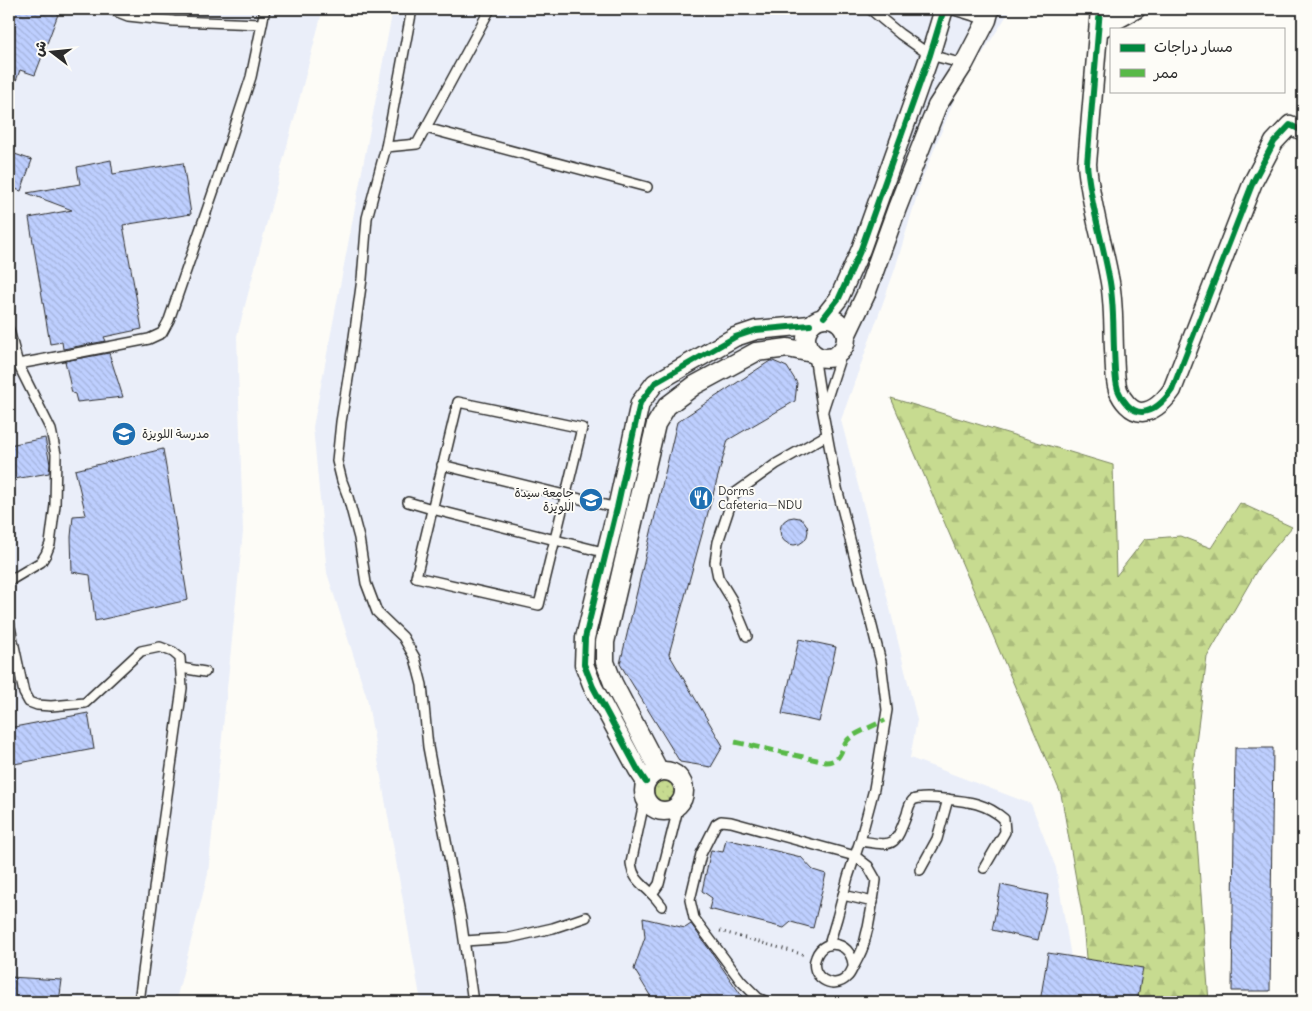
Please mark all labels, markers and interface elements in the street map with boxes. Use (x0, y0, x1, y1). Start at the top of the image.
north arrow (28, 28, 78, 78)
legend (1110, 28, 1284, 92)
text: مسار دراجات (1154, 37, 1233, 56)
text: ش (29, 39, 50, 58)
text: ممر (1152, 63, 1178, 82)
school or university icon: مدرسة اللويزة (111, 421, 137, 447)
place label: مدرسة اللويزة (142, 426, 209, 442)
place label: Dorms Cafeteria—NDU (718, 483, 803, 512)
place label: جامعة سيدة اللويزة (514, 485, 574, 515)
restaurant icon: Dorms Cafeteria—NDU (688, 485, 714, 511)
school or university icon: جامعة سيدة اللويزة (578, 487, 604, 513)

